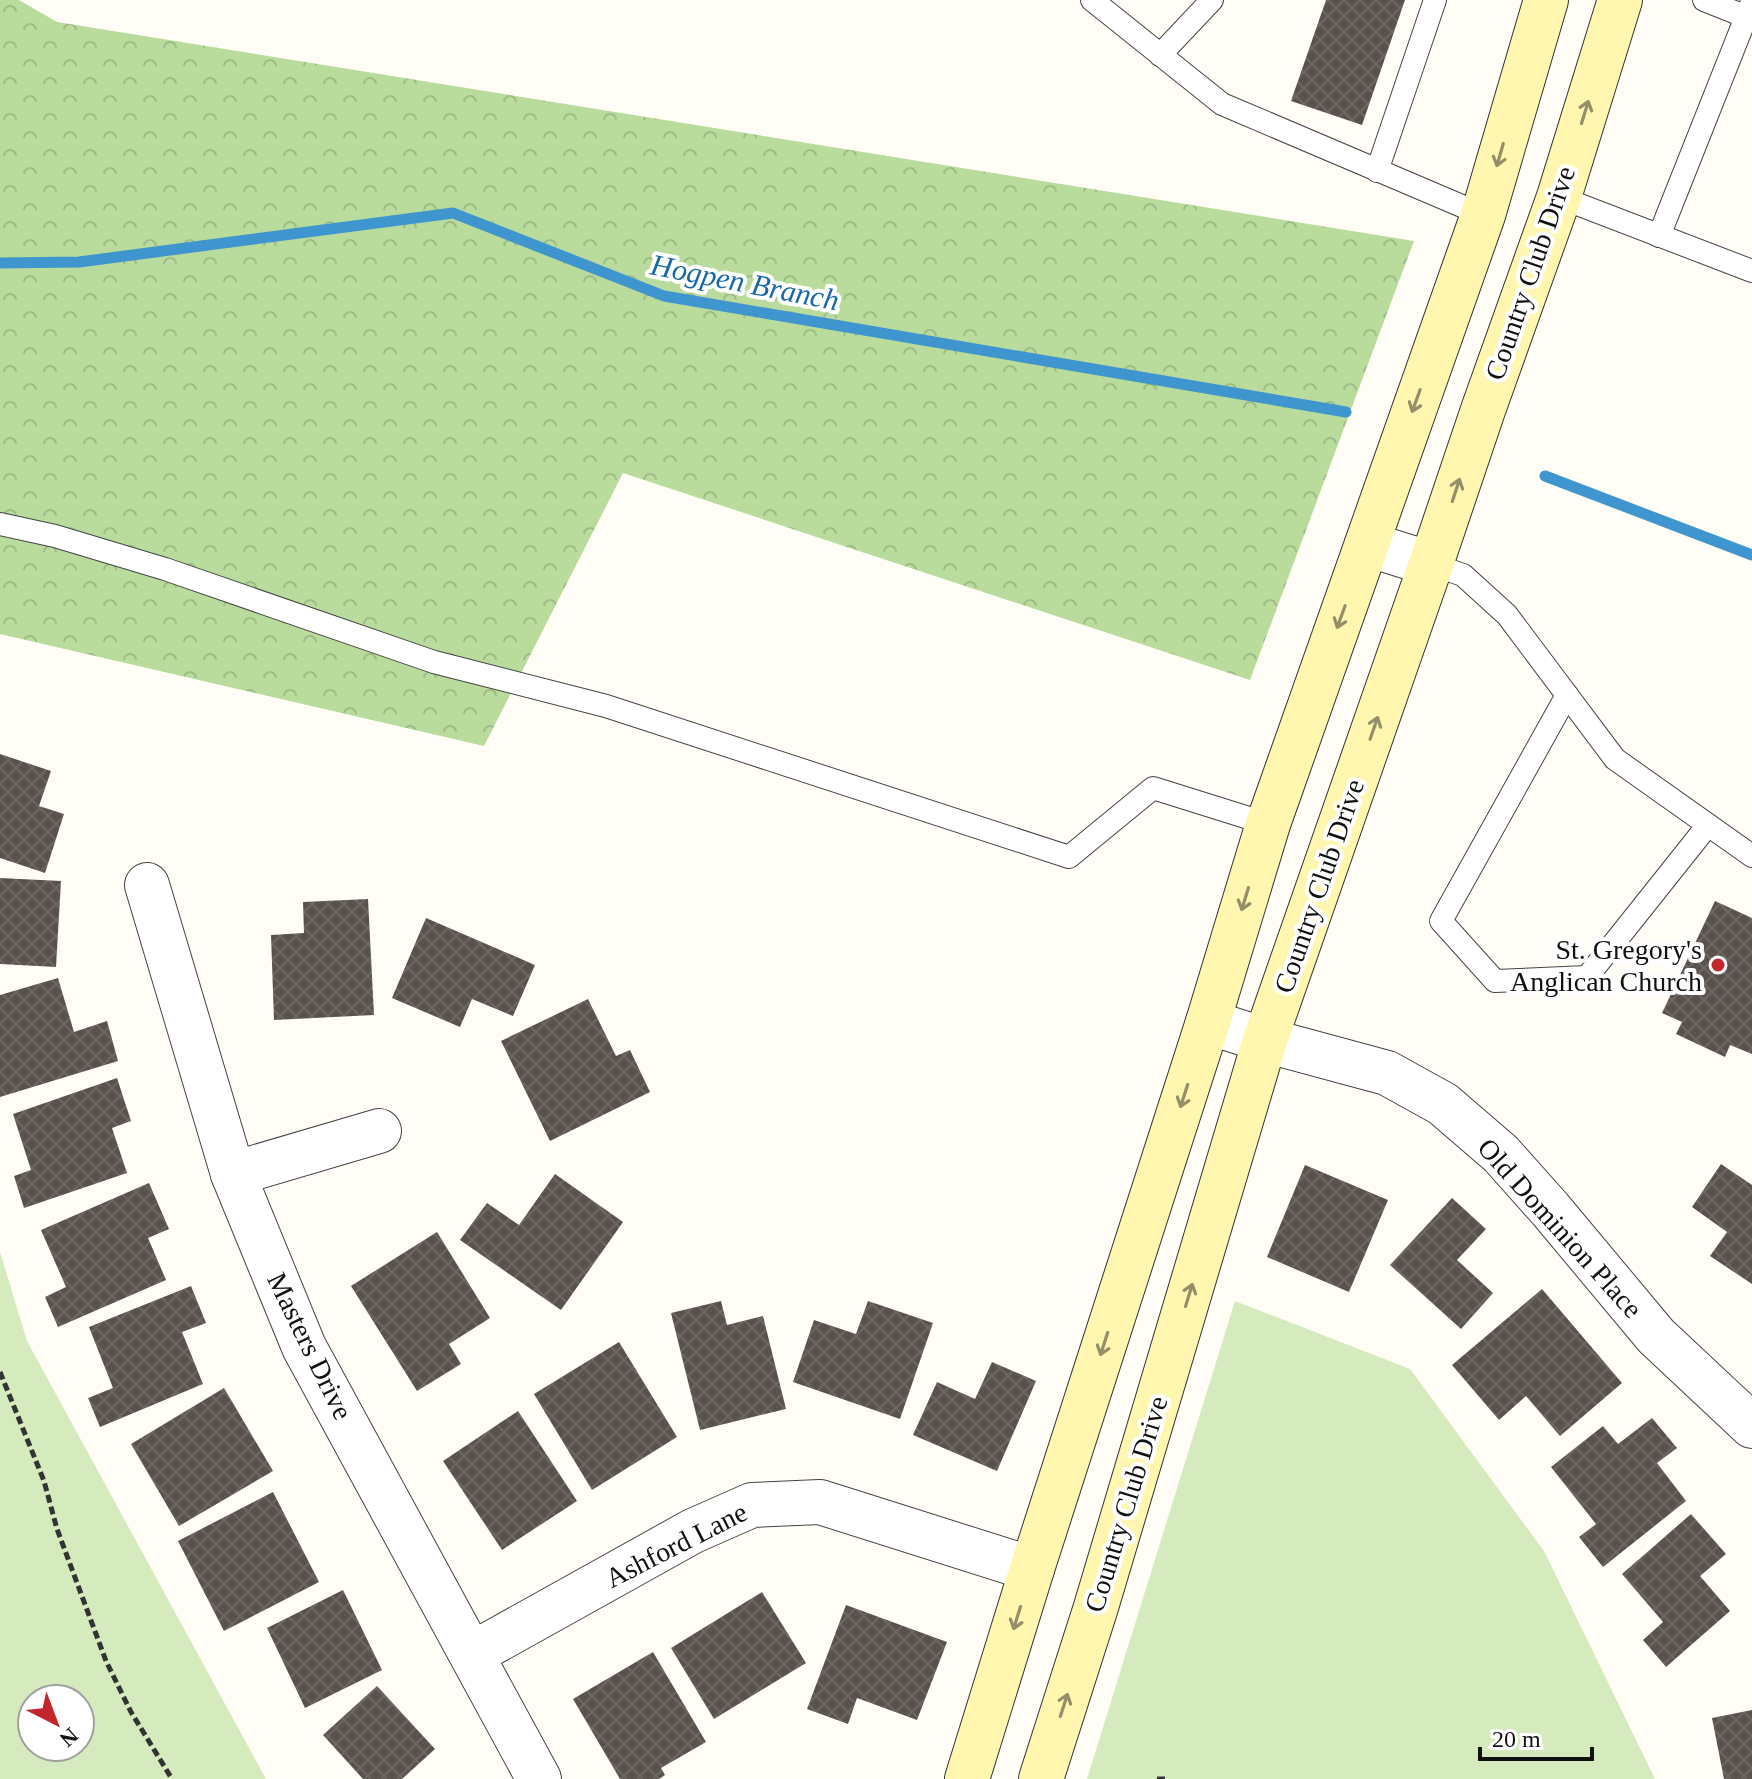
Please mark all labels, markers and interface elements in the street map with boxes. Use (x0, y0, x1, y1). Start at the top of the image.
one-way arrow (1578, 99, 1593, 125)
one-way arrow (1492, 142, 1507, 168)
street label: Country Club Drive (1479, 162, 1581, 384)
water label: Hogpen Branch (647, 247, 842, 316)
one-way arrow (1408, 388, 1422, 413)
one-way arrow (1449, 478, 1464, 503)
one-way arrow (1333, 604, 1347, 629)
one-way arrow (1367, 716, 1382, 741)
street label: Country Club Drive (1268, 775, 1370, 997)
one-way arrow (1237, 886, 1251, 911)
place label: St. Gregory's Anglican Church (1510, 934, 1702, 997)
marker: St. Gregory's Anglican Church (1709, 956, 1727, 974)
one-way arrow (1176, 1083, 1191, 1109)
street label: Old Dominion Place (1471, 1132, 1649, 1324)
street label: Masters Drive (261, 1268, 359, 1424)
one-way arrow (1182, 1283, 1197, 1309)
one-way arrow (1096, 1331, 1111, 1356)
street label: Country Club Drive (1078, 1392, 1174, 1616)
street label: Ashford Lane (600, 1496, 752, 1594)
one-way arrow (1008, 1605, 1023, 1630)
north arrow (16, 1683, 96, 1763)
one-way arrow (1058, 1692, 1073, 1717)
scale bar (1480, 1711, 1592, 1761)
text: N (55, 1723, 83, 1752)
text: 20 m (1492, 1726, 1541, 1752)

